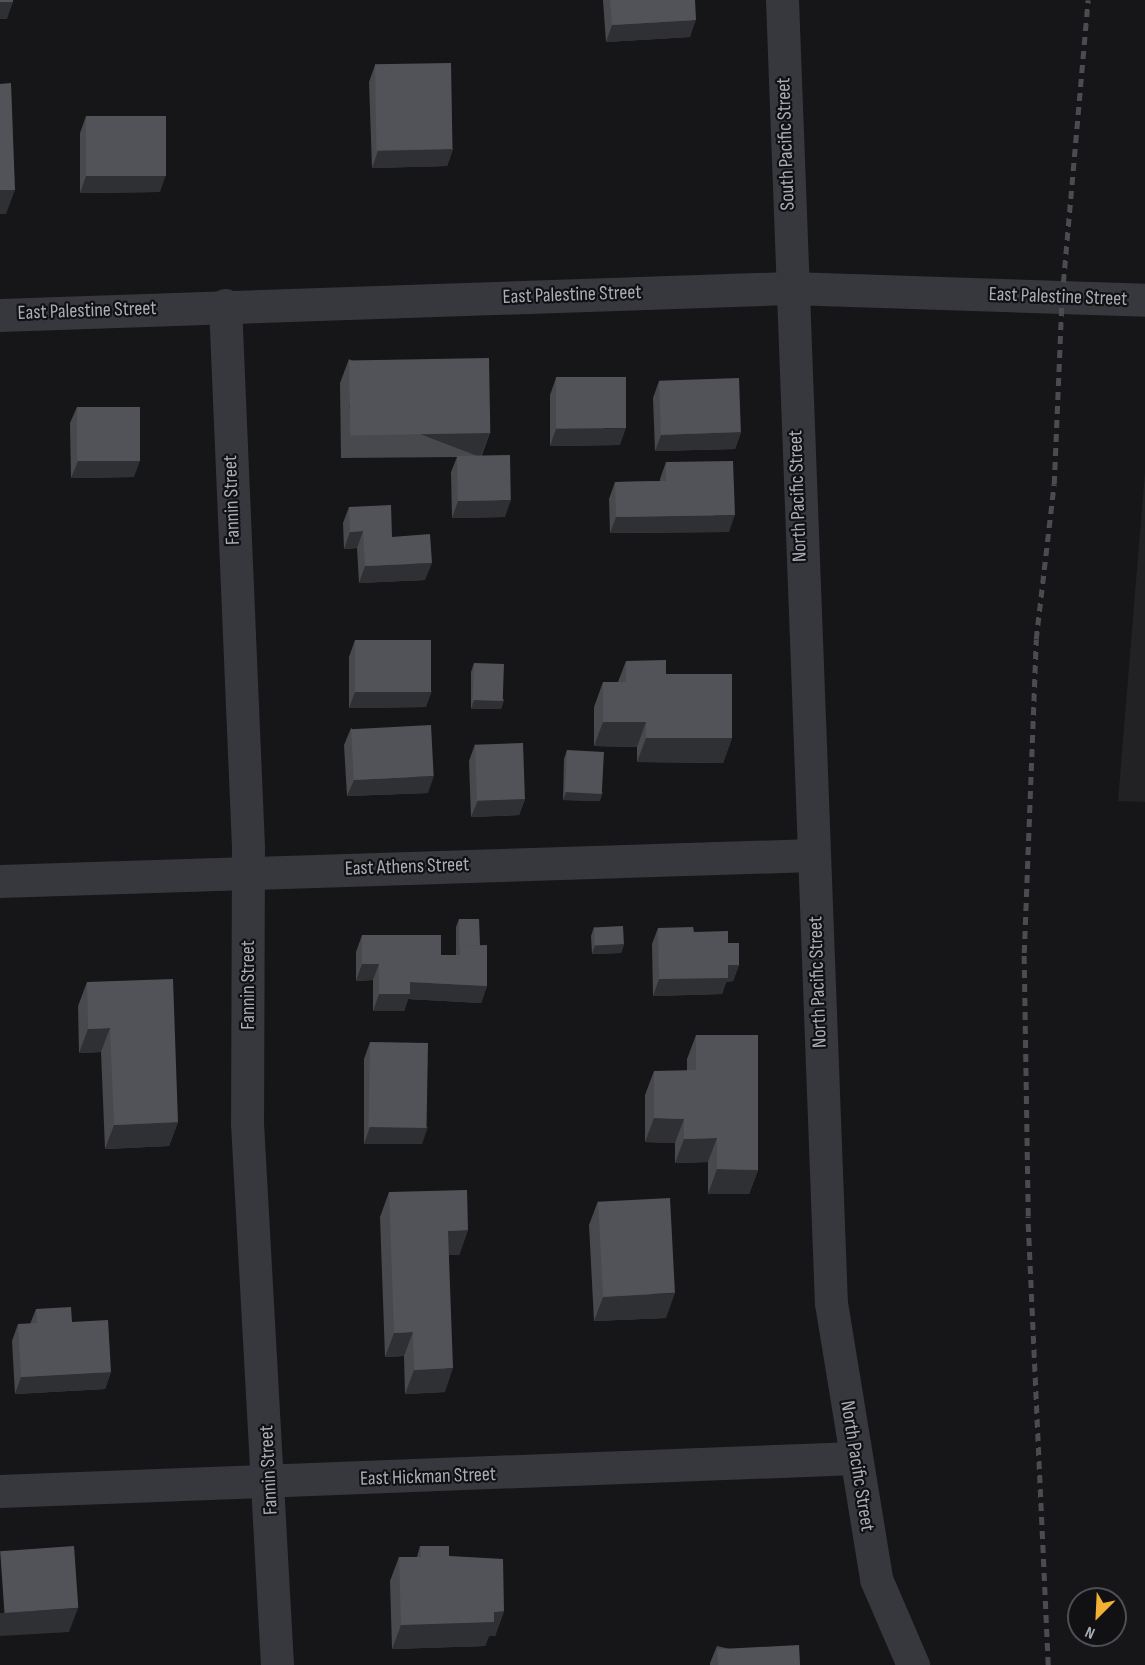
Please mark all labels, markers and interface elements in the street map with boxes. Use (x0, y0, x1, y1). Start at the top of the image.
street label: South Pacific Street (772, 77, 800, 211)
street label: East Palestine Street (502, 281, 642, 309)
street label: East Palestine Street (988, 283, 1128, 311)
street label: East Palestine Street (17, 297, 157, 325)
street label: North Pacific Street (784, 430, 812, 562)
street label: Fannin Street (218, 455, 246, 545)
street label: East Athens Street (344, 853, 470, 881)
street label: North Pacific Street (804, 916, 832, 1048)
street label: Fannin Street (236, 940, 260, 1030)
street label: North Pacific Street (835, 1399, 879, 1533)
street label: Fannin Street (255, 1425, 283, 1515)
street label: East Hickman Street (360, 1463, 496, 1491)
north arrow (1067, 1587, 1127, 1647)
text: N (1083, 1622, 1098, 1642)

